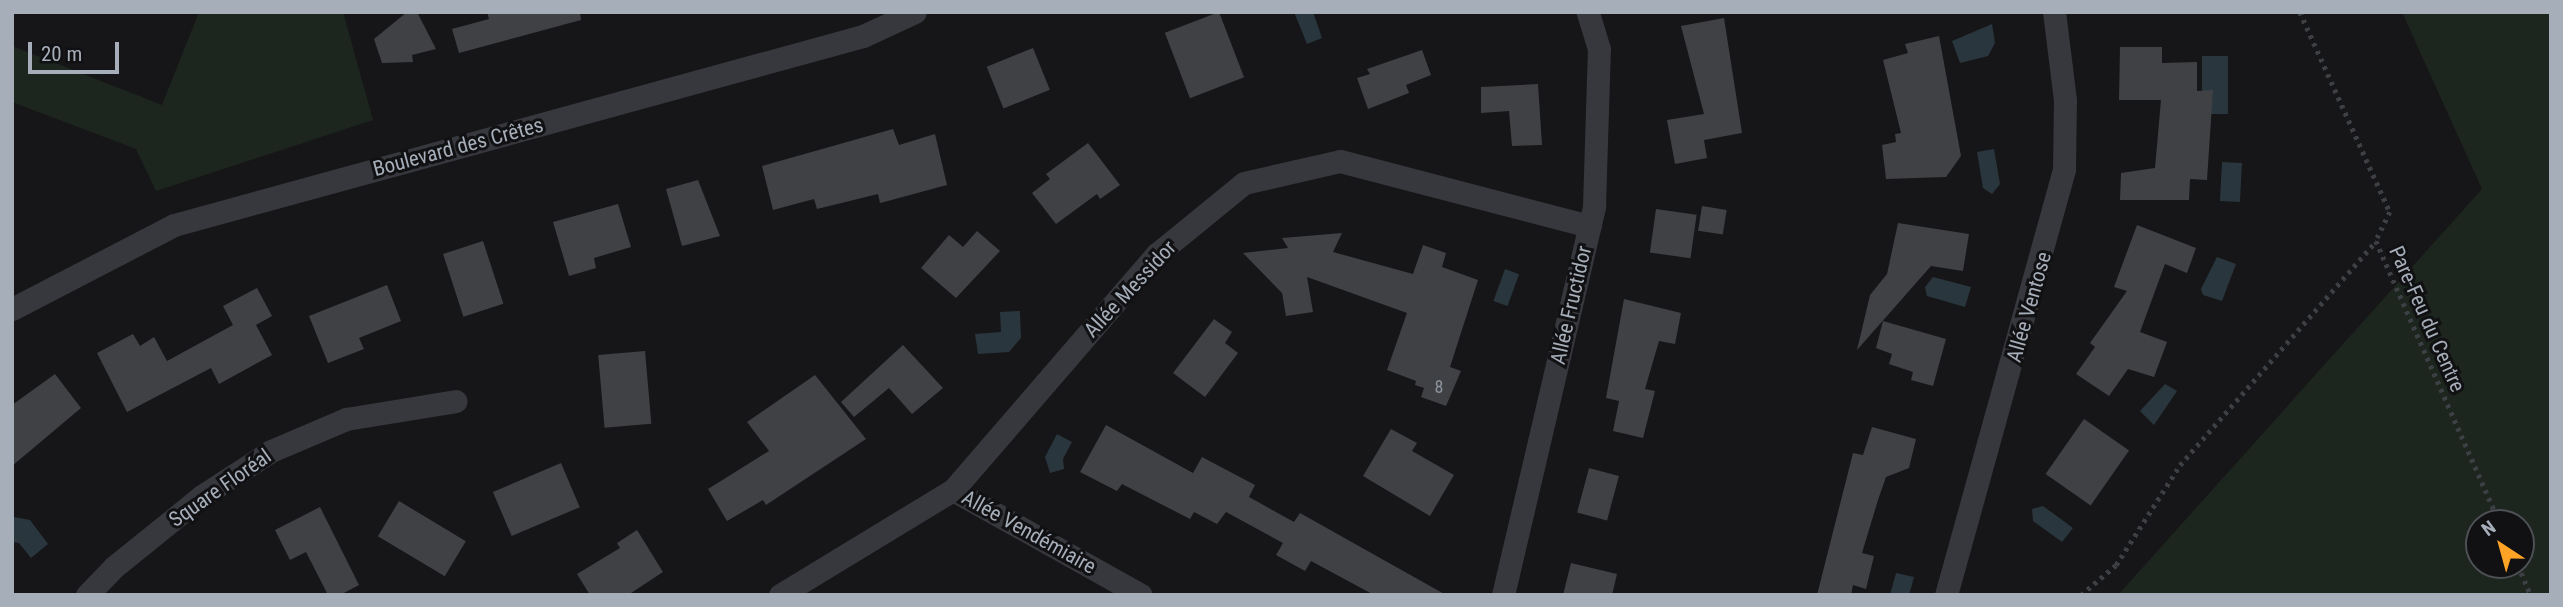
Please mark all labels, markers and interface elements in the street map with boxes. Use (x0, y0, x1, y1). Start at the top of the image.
scale bar (32, 28, 122, 72)
text: 20 m (41, 42, 82, 66)
street label: Boulevard des Crêtes (370, 112, 546, 182)
street label: Allée Messidor (1079, 235, 1181, 343)
street label: Pare-Feu du Centre (2384, 242, 2470, 396)
street label: Allée Fructidor (1545, 243, 1597, 367)
street label: Allée Ventose (2001, 249, 2057, 365)
house number: 8 (1435, 376, 1443, 398)
street label: Square Floréal (164, 444, 276, 532)
street label: Allée Vendémiaire (958, 485, 1100, 579)
north arrow (2465, 509, 2535, 579)
text: N (2477, 516, 2500, 541)

